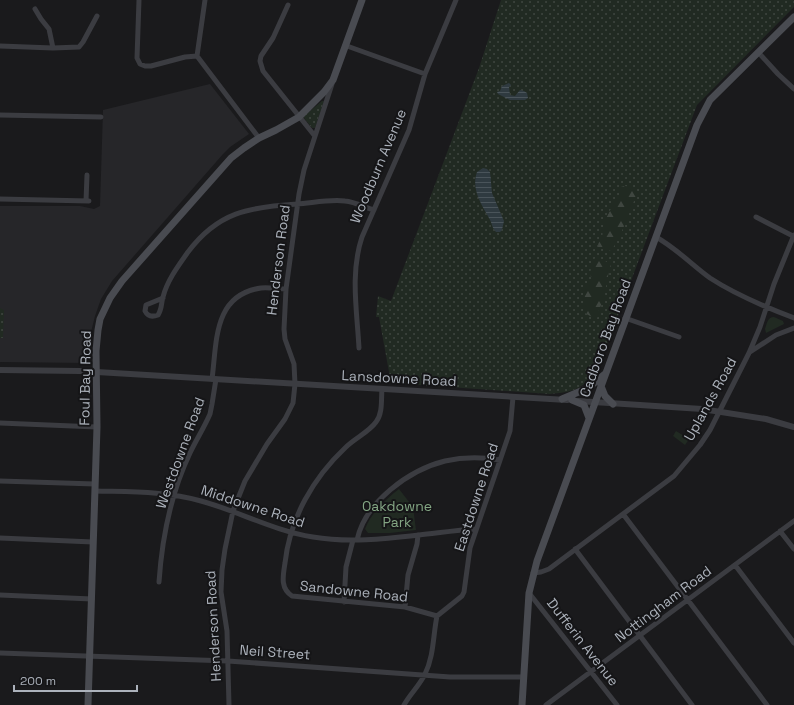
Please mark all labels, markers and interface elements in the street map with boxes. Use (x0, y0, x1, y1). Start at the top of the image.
street label: Woodburn Avenue (346, 106, 410, 226)
street label: Henderson Road (262, 204, 294, 316)
street label: Cadboro Bay Road (575, 276, 635, 400)
street label: Foul Bay Road (75, 330, 95, 426)
street label: Uplands Road (680, 354, 740, 444)
street label: Lansdowne Road (341, 366, 457, 390)
street label: Westdowne Road (151, 395, 209, 511)
street label: Eastdowne Road (450, 441, 502, 553)
street label: Middowne Road (199, 481, 307, 531)
park label: Oakdowne Park (362, 497, 432, 531)
street label: Nottingham Road (611, 562, 715, 646)
street label: Henderson Road (201, 570, 225, 682)
street label: Sandowne Road (299, 576, 409, 606)
street label: Dufferin Avenue (543, 594, 623, 690)
street label: Neil Street (239, 641, 311, 663)
scale bar (14, 667, 137, 693)
text: 200 m (20, 673, 56, 689)

